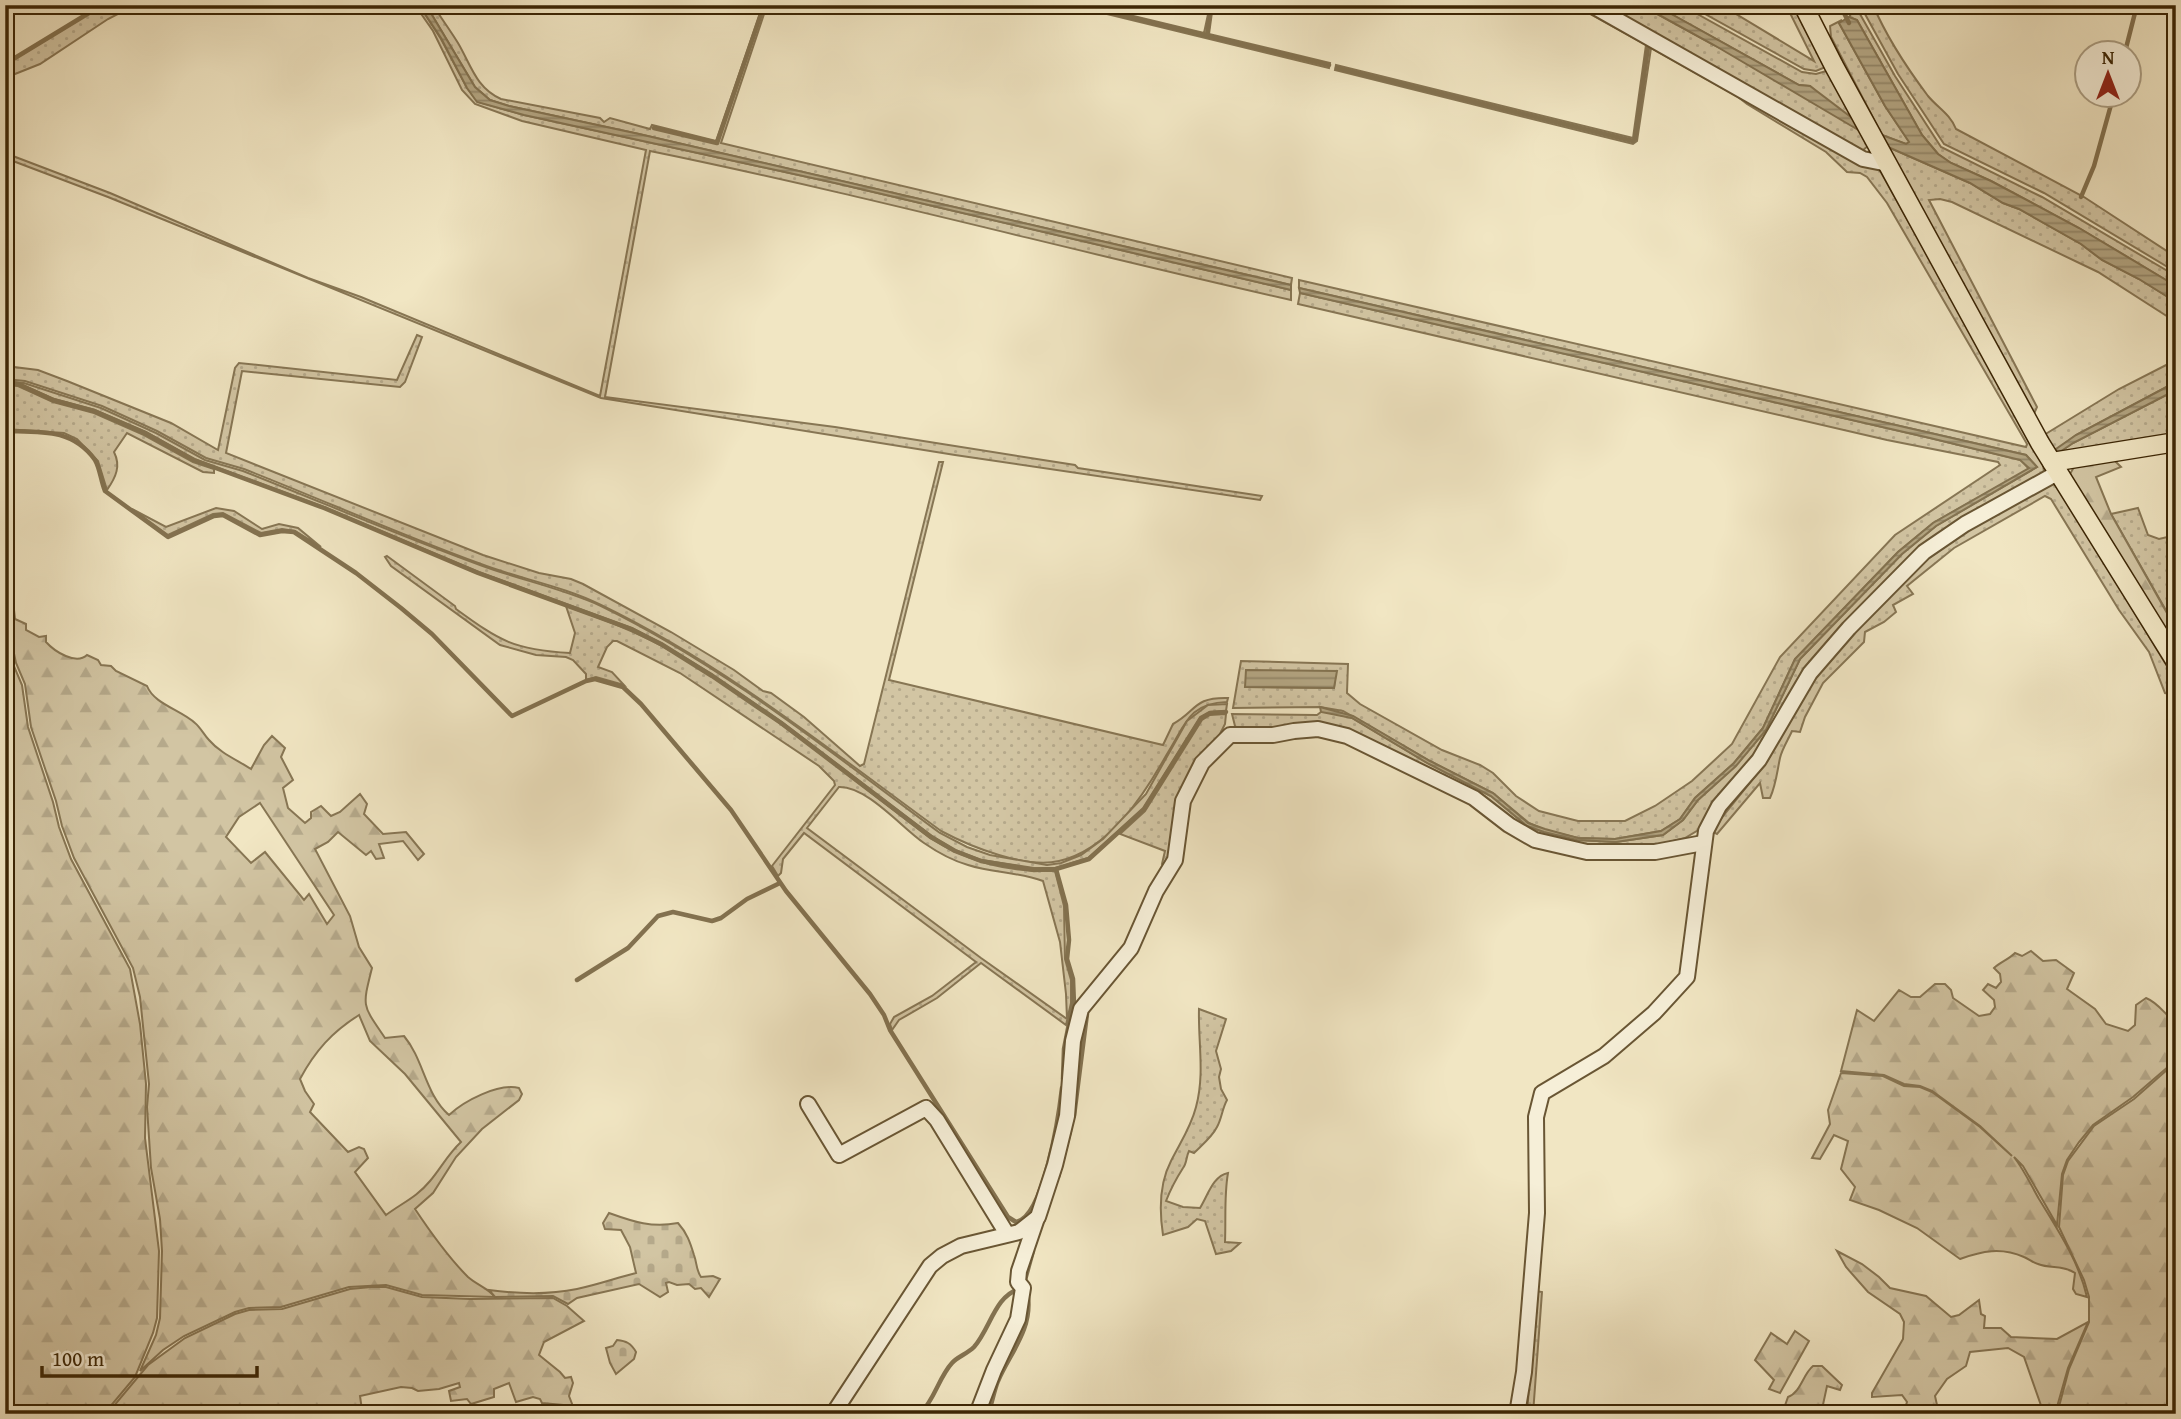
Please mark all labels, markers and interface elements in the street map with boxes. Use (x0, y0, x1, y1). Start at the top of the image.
north arrow (2072, 38, 2142, 108)
text: N (2102, 43, 2115, 71)
scale bar (42, 1335, 257, 1379)
text: 100 m (52, 1343, 104, 1374)

